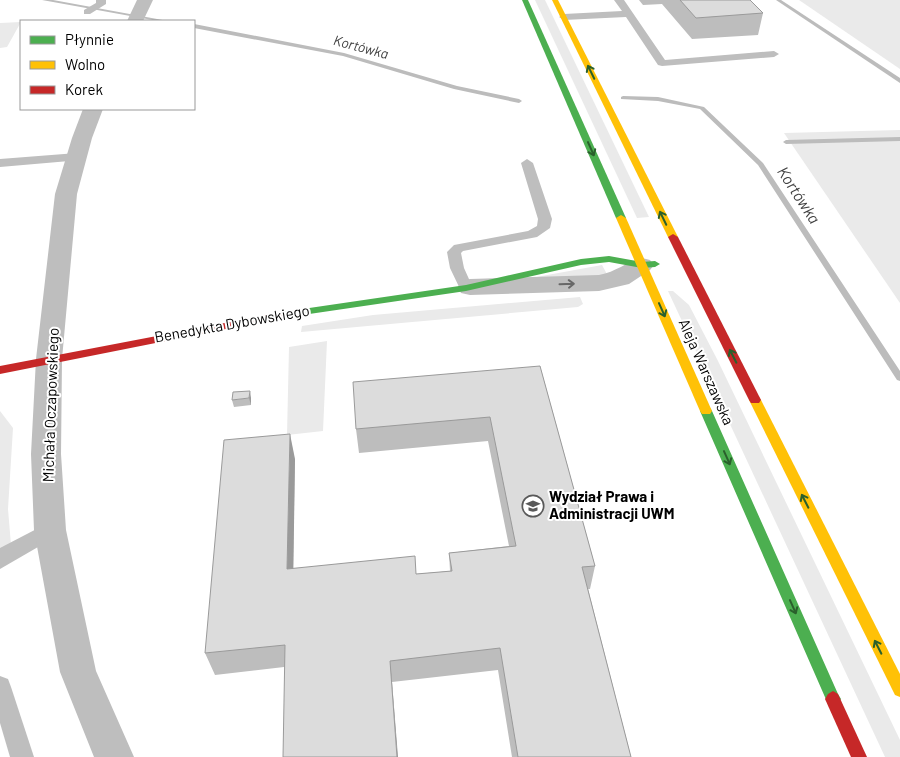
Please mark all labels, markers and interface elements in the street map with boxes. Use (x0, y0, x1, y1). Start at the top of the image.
legend (20, 20, 195, 110)
text: Płynnie (65, 30, 114, 48)
water label: Kortówka (332, 31, 390, 62)
text: Wolno (65, 55, 105, 73)
one-way arrow (586, 65, 595, 80)
text: Korek (65, 80, 103, 98)
one-way arrow (587, 141, 597, 156)
water label: Kortówka (774, 163, 825, 227)
one-way arrow (658, 210, 668, 225)
one-way arrow (559, 279, 575, 288)
street label: Benedykta Dybowskiego (153, 300, 311, 346)
one-way arrow (658, 302, 668, 317)
street label: Aleja Warszawska (675, 316, 738, 428)
street label: Michała Oczapowskiego (38, 327, 62, 483)
one-way arrow (727, 349, 737, 364)
one-way arrow (723, 450, 733, 465)
place label: Wydział Prawa i Administracji UWM (549, 487, 674, 522)
school or university icon: Wydział Prawa i Administracji UWM (521, 494, 545, 518)
one-way arrow (800, 494, 810, 509)
one-way arrow (788, 599, 798, 614)
one-way arrow (873, 640, 882, 655)

